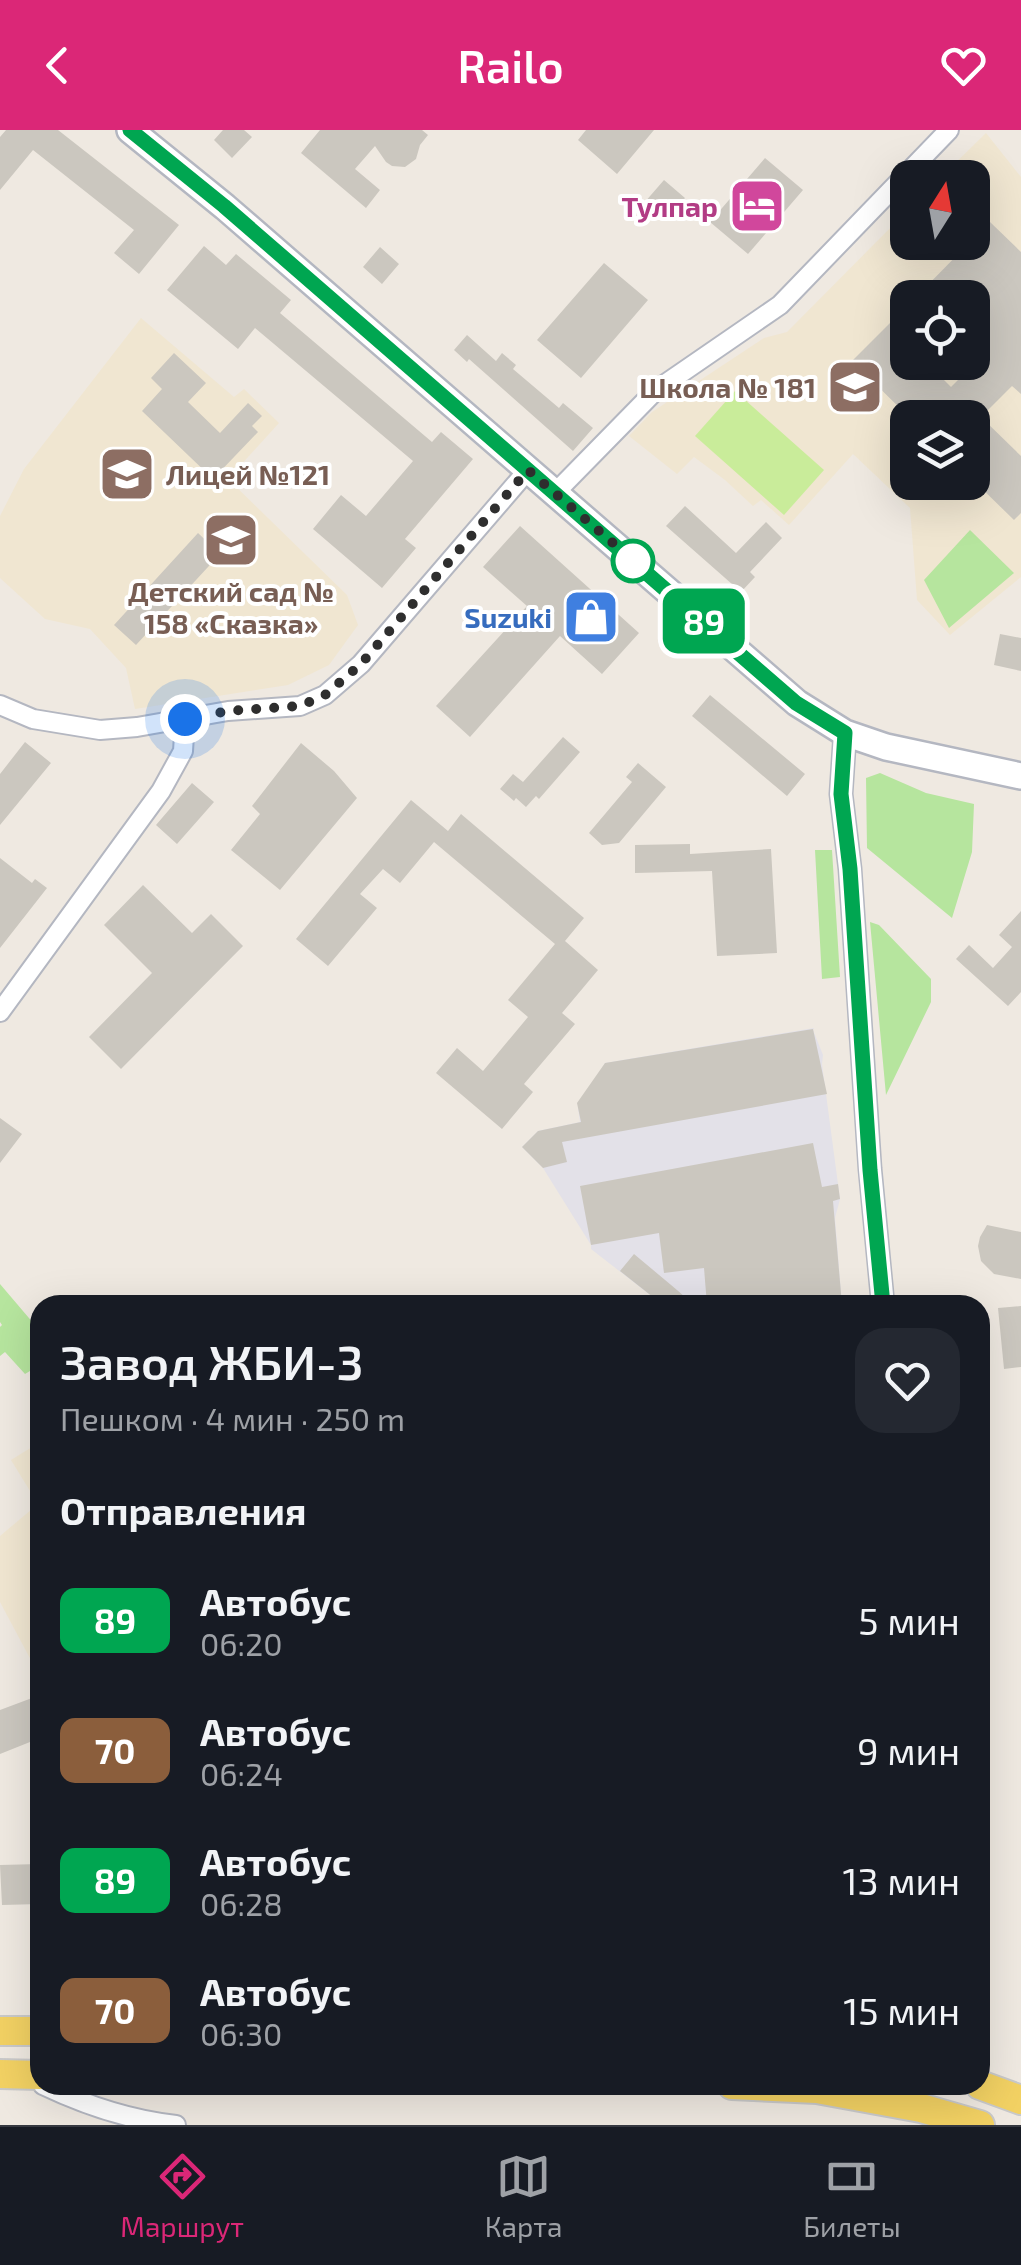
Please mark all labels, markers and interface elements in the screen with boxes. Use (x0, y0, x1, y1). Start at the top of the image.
icon: back (30, 38, 85, 93)
text: Railo (458, 38, 563, 92)
icon: heart (936, 38, 991, 93)
north arrow (890, 160, 990, 260)
map controls (890, 160, 990, 500)
hotel icon: Тулпар (727, 176, 787, 236)
place label: Тулпар (622, 189, 718, 223)
button: locate (890, 280, 990, 380)
school or university icon: Школа № 181 (825, 357, 885, 417)
place label: Школа № 181 (639, 370, 816, 404)
button: layers (890, 400, 990, 500)
school or university icon: Лицей №121 (97, 444, 157, 504)
place label: Лицей №121 (166, 457, 330, 491)
school or university icon: Детский сад № 158 «Сказка» (201, 510, 261, 570)
unlabelled marker (612, 540, 654, 582)
place label: Детский сад № 158 «Сказка» (128, 574, 334, 640)
shop icon: Suzuki (561, 587, 621, 647)
line badge: 89 (659, 588, 749, 654)
place label: Suzuki (464, 600, 552, 634)
text: 89 (683, 600, 725, 642)
your location (160, 694, 210, 744)
button: heart (855, 1328, 960, 1433)
text: Завод ЖБИ-3 (60, 1332, 363, 1390)
text: Пешком · 4 мин · 250 m (60, 1399, 405, 1437)
text: Отправления (60, 1487, 307, 1533)
text: Автобус (200, 1578, 351, 1624)
text: 5 мин (858, 1597, 960, 1643)
text: 89 (94, 1599, 136, 1641)
text: 06:20 (200, 1624, 282, 1662)
text: Автобус (200, 1708, 351, 1754)
text: 9 мин (857, 1727, 960, 1773)
text: 70 (95, 1729, 135, 1771)
text: 06:24 (200, 1754, 283, 1792)
text: Автобус (200, 1838, 351, 1884)
text: 13 мин (842, 1857, 960, 1903)
text: 89 (94, 1859, 136, 1901)
text: 06:28 (200, 1884, 283, 1922)
text: Автобус (200, 1968, 351, 2014)
text: 15 мин (843, 1987, 960, 2033)
text: 70 (95, 1989, 135, 2031)
text: 06:30 (200, 2014, 282, 2052)
tab: Маршрут (120, 2149, 244, 2243)
tab: Карта (485, 2149, 563, 2243)
tab: Билеты (803, 2149, 901, 2243)

